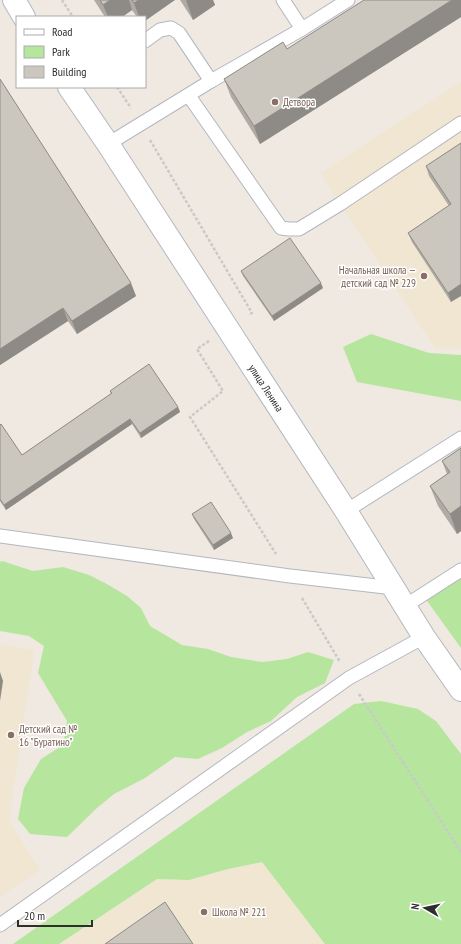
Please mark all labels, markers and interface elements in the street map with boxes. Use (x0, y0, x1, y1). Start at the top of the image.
legend (16, 16, 146, 88)
text: Road (52, 24, 72, 39)
text: Park (52, 44, 70, 59)
text: Building (52, 64, 87, 79)
place label: Детвора (283, 95, 315, 109)
marker: Детвора (270, 97, 280, 107)
place label: Начальная школа — детский сад № 229 (339, 263, 416, 290)
marker: Начальная школа — детский сад № 229 (419, 271, 429, 281)
street label: улица Ленина (245, 362, 287, 414)
place label: Детский сад № 16 "Буратино" (19, 722, 77, 749)
marker: Детский сад № 16 "Буратино" (6, 730, 16, 740)
north arrow (405, 888, 445, 928)
scale bar (18, 902, 92, 928)
text: N (408, 902, 423, 910)
place label: Школа № 221 (212, 905, 266, 919)
marker: Школа № 221 (199, 907, 209, 917)
text: 20 m (24, 908, 45, 923)

